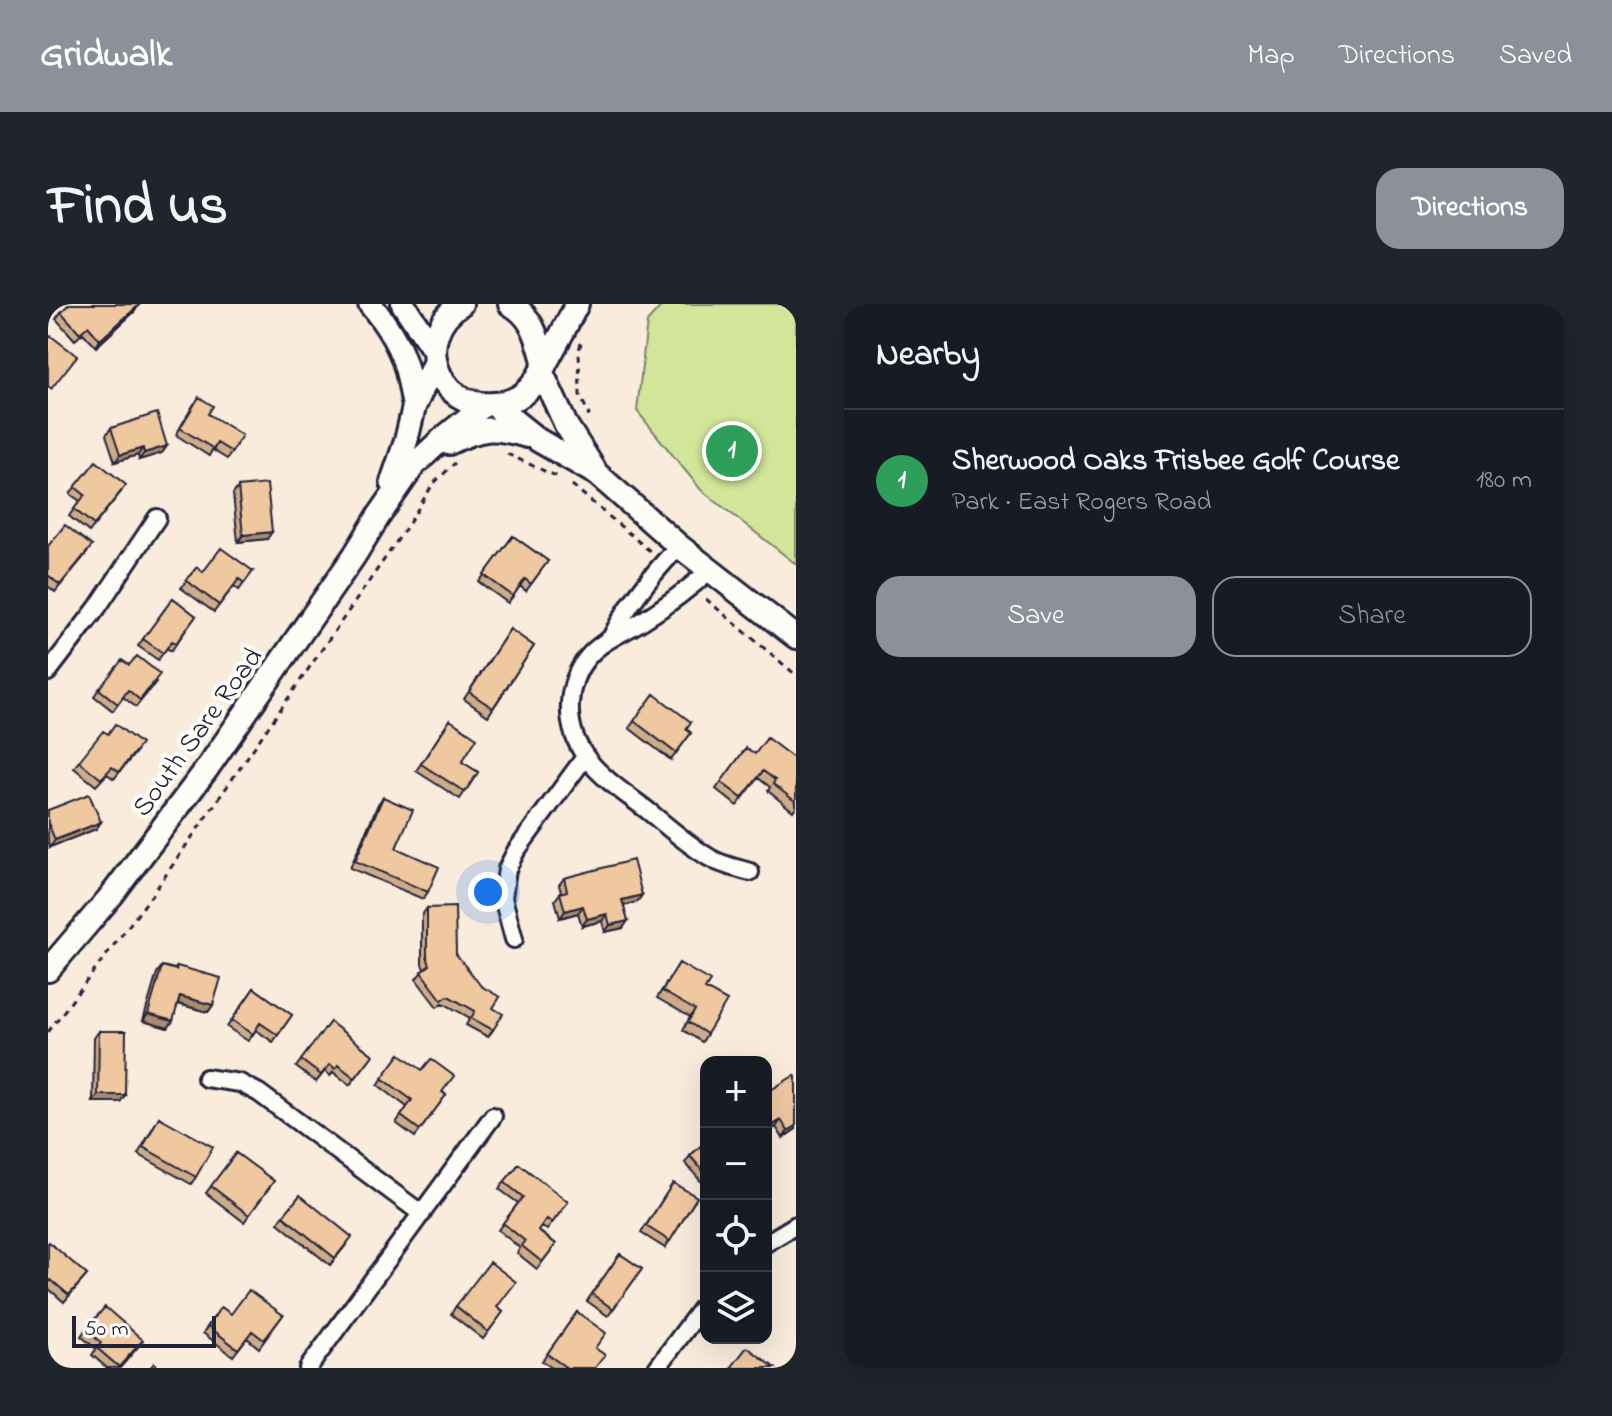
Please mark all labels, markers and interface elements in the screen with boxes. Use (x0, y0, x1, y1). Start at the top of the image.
text: Gridwalk (40, 28, 172, 84)
text: Map (1247, 36, 1295, 77)
text: Directions (1339, 36, 1455, 77)
text: Saved (1499, 36, 1572, 77)
text: Find us (48, 168, 228, 249)
button: Directions (1376, 168, 1564, 249)
text: Nearby (876, 331, 980, 381)
pin: 1 (706, 421, 758, 481)
text: Sherwood Oaks Frisbee Golf Course (952, 440, 1399, 484)
text: 1 (898, 462, 906, 500)
text: 180 m (1476, 462, 1532, 500)
text: Park · East Rogers Road (952, 484, 1211, 522)
button: Save (876, 576, 1196, 657)
button: Share (1212, 576, 1532, 657)
street label: South Sare Road (123, 640, 274, 826)
your location (468, 872, 508, 912)
map controls (700, 1056, 772, 1344)
button: + (700, 1056, 772, 1128)
button: − (700, 1128, 772, 1200)
button: locate (700, 1200, 772, 1272)
button: layers (700, 1272, 772, 1344)
scale bar (72, 1312, 216, 1348)
text: 50 m (84, 1314, 129, 1346)

